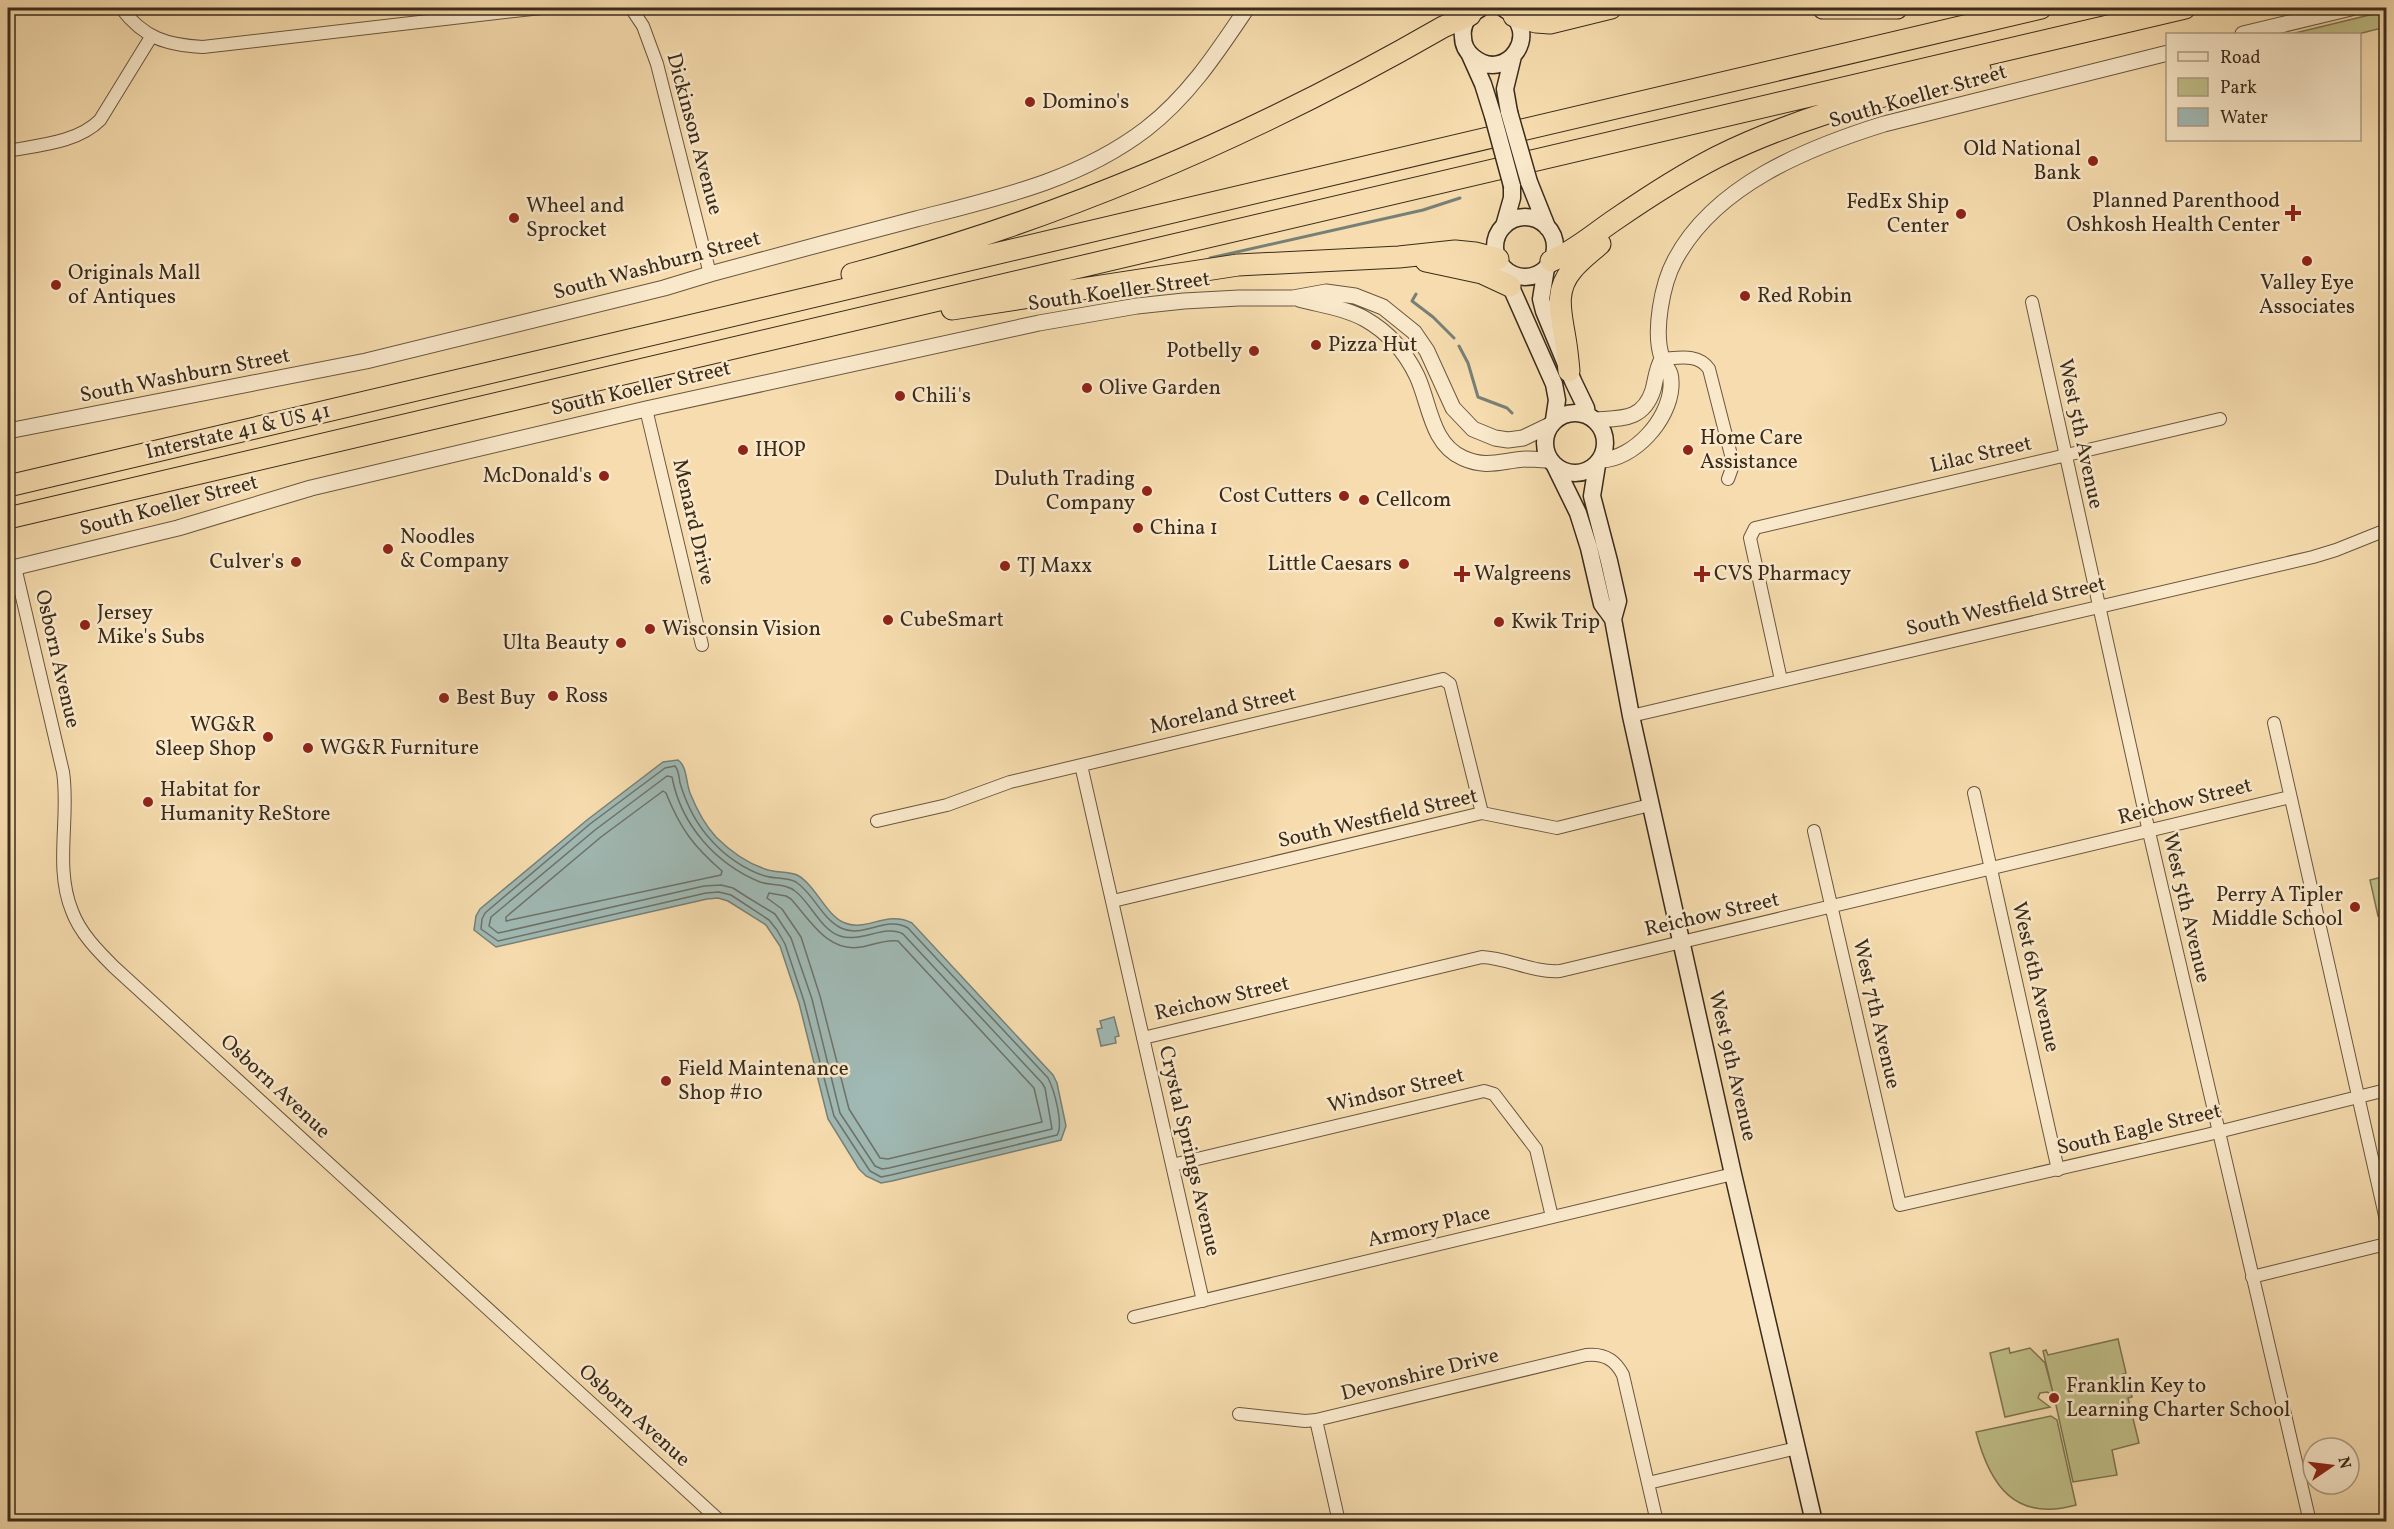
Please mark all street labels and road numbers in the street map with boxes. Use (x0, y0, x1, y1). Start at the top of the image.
street label: Dickinson Avenue (658, 50, 730, 218)
street label: South Koeller Street (1826, 58, 2010, 136)
street label: South Washburn Street (550, 224, 764, 308)
street label: South Koeller Street (1026, 265, 1212, 319)
street label: South Washburn Street (77, 341, 293, 411)
street label: South Koeller Street (548, 354, 734, 424)
street label: West 5th Avenue (2050, 356, 2110, 512)
street label: Interstate 41 & US 41 (143, 397, 333, 467)
street label: Lilac Street (1927, 429, 2035, 481)
street label: Menard Drive (664, 456, 722, 588)
street label: South Koeller Street (76, 468, 262, 544)
street label: South Westfield Street (1903, 570, 2109, 644)
street label: Osborn Avenue (27, 587, 87, 731)
street label: Moreland Street (1147, 680, 1299, 742)
street label: Reichow Street (2115, 771, 2255, 833)
street label: South Westfield Street (1275, 782, 1481, 856)
street label: West 5th Avenue (2155, 830, 2217, 986)
street label: Reichow Street (1642, 885, 1782, 945)
street label: West 6th Avenue (2004, 899, 2066, 1055)
street label: West 7th Avenue (1845, 936, 1907, 1092)
street label: Reichow Street (1152, 969, 1292, 1029)
street label: West 9th Avenue (1701, 988, 1763, 1144)
street label: Osborn Avenue (213, 1028, 337, 1146)
street label: Crystal Springs Avenue (1151, 1043, 1227, 1259)
street label: Windsor Street (1325, 1061, 1467, 1121)
street label: South Eagle Street (2054, 1097, 2224, 1163)
street label: Armory Place (1365, 1199, 1493, 1255)
street label: Devonshire Drive (1338, 1341, 1502, 1409)
street label: Osborn Avenue (572, 1358, 696, 1474)

